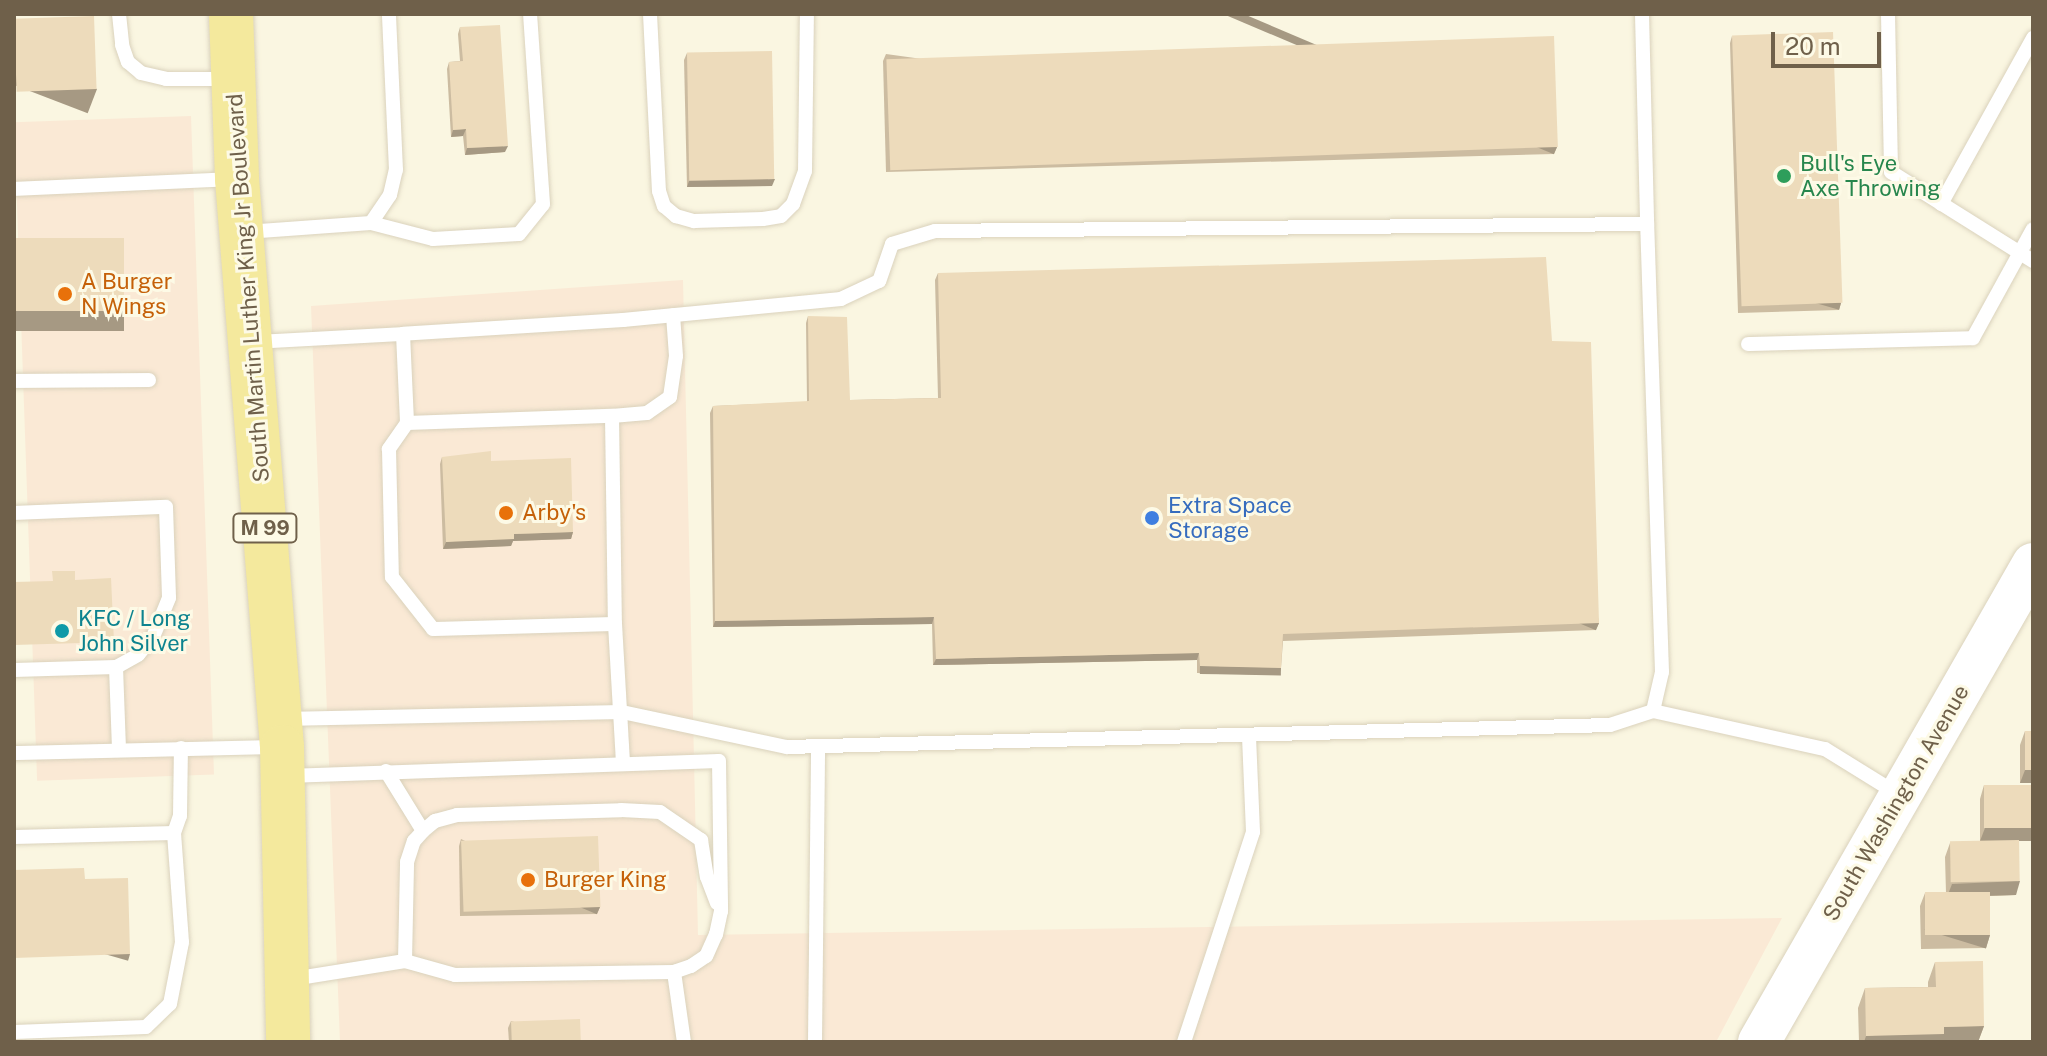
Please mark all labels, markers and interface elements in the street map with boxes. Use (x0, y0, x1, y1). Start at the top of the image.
scale bar (1775, 16, 1885, 66)
text: 20 m (1785, 32, 1841, 60)
street label: South Martin Luther King Jr Boulevard (221, 93, 275, 483)
place label: Bull's Eye Axe Throwing (1800, 150, 1941, 202)
marker: Bull's Eye Axe Throwing (1775, 167, 1793, 185)
place label: A Burger N Wings (81, 268, 172, 320)
marker: A Burger N Wings (56, 285, 74, 303)
place label: Extra Space Storage (1168, 492, 1292, 544)
place label: Arby's (522, 500, 586, 526)
marker: Arby's (497, 504, 515, 522)
marker: Extra Space Storage (1143, 509, 1161, 527)
road number: M 99 (231, 512, 299, 544)
place label: KFC / Long John Silver (78, 605, 191, 656)
marker: KFC / Long John Silver (53, 622, 71, 640)
street label: South Washington Avenue (1817, 680, 1975, 926)
place label: Burger King (544, 867, 667, 893)
marker: Burger King (519, 871, 537, 889)

